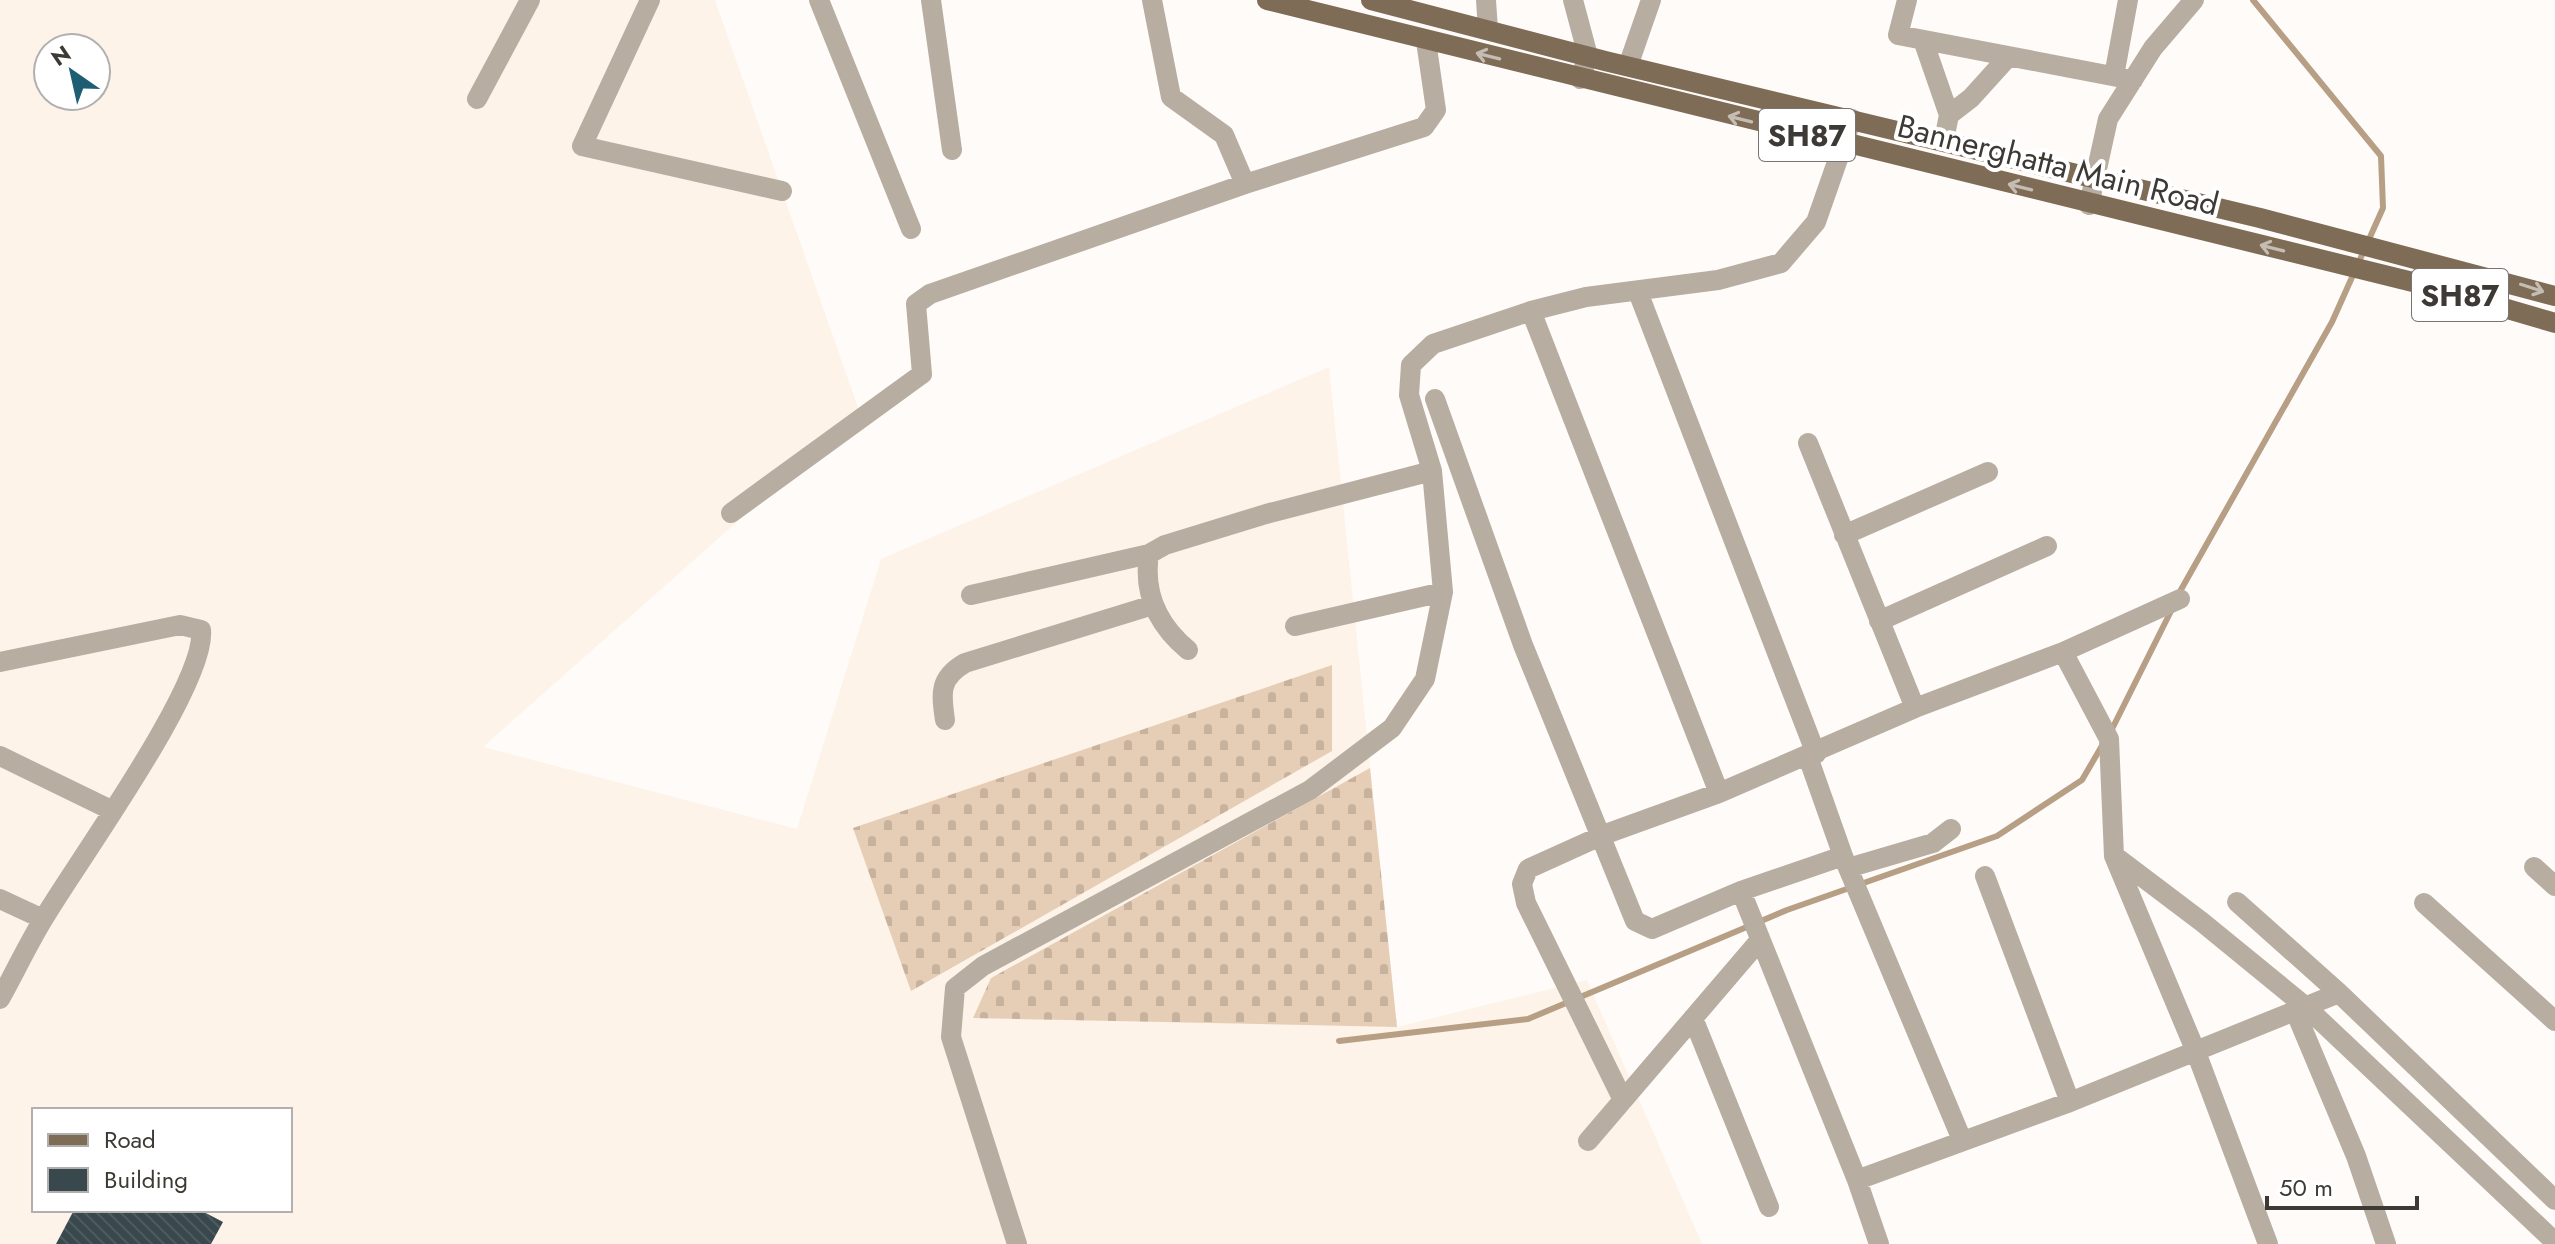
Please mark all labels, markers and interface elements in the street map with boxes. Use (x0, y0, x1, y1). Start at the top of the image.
north arrow (32, 32, 112, 112)
text: N (45, 37, 77, 74)
one-way arrow (1475, 48, 1501, 63)
street label: Bannerghatta Main Road (1892, 103, 2224, 227)
road number: SH87 (1759, 109, 1855, 161)
one-way arrow (1728, 110, 1753, 125)
one-way arrow (2007, 179, 2033, 194)
one-way arrow (2260, 240, 2286, 255)
road number: SH87 (2412, 269, 2508, 321)
one-way arrow (2519, 282, 2544, 297)
legend (32, 1108, 292, 1212)
text: Road (104, 1122, 156, 1157)
scale bar (2267, 1160, 2417, 1210)
text: Building (104, 1162, 188, 1197)
text: 50 m (2279, 1170, 2333, 1205)

